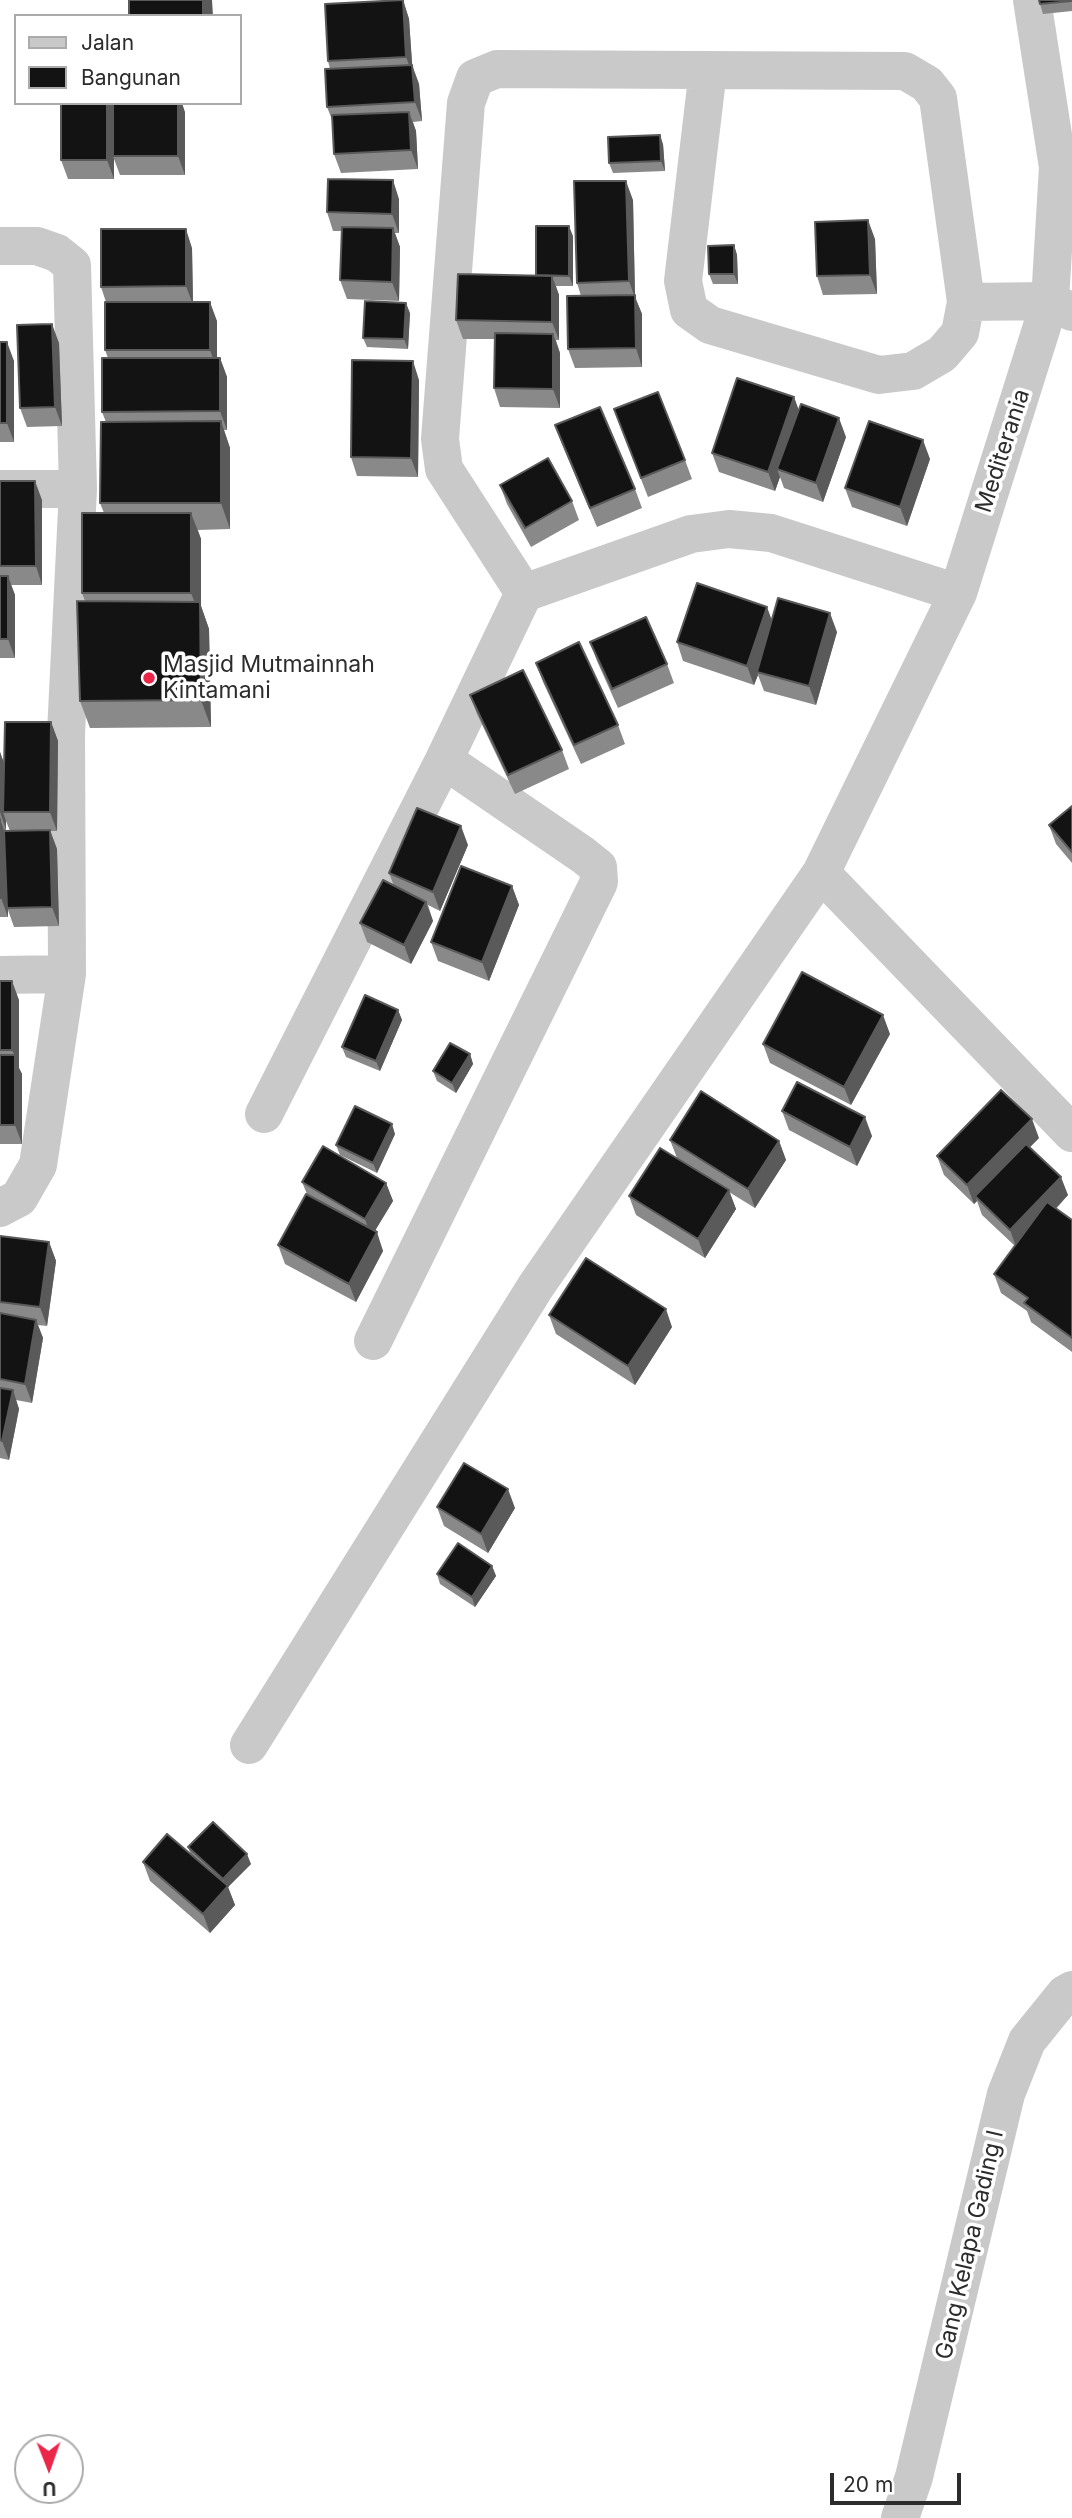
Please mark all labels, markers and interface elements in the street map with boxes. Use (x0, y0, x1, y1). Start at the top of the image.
legend (14, 14, 242, 105)
text: Jalan (81, 30, 134, 55)
text: Bangunan (81, 65, 181, 90)
street label: Mediterania (970, 386, 1036, 516)
place label: Masjid Mutmainnah Kintamani (163, 651, 375, 705)
marker: Masjid Mutmainnah Kintamani (141, 670, 157, 686)
street label: Gang Kelapa Gading I (930, 2128, 1010, 2362)
north arrow (14, 2434, 84, 2504)
scale bar (834, 2458, 965, 2502)
text: 20 m (843, 2472, 893, 2497)
text: U (42, 2477, 57, 2500)

